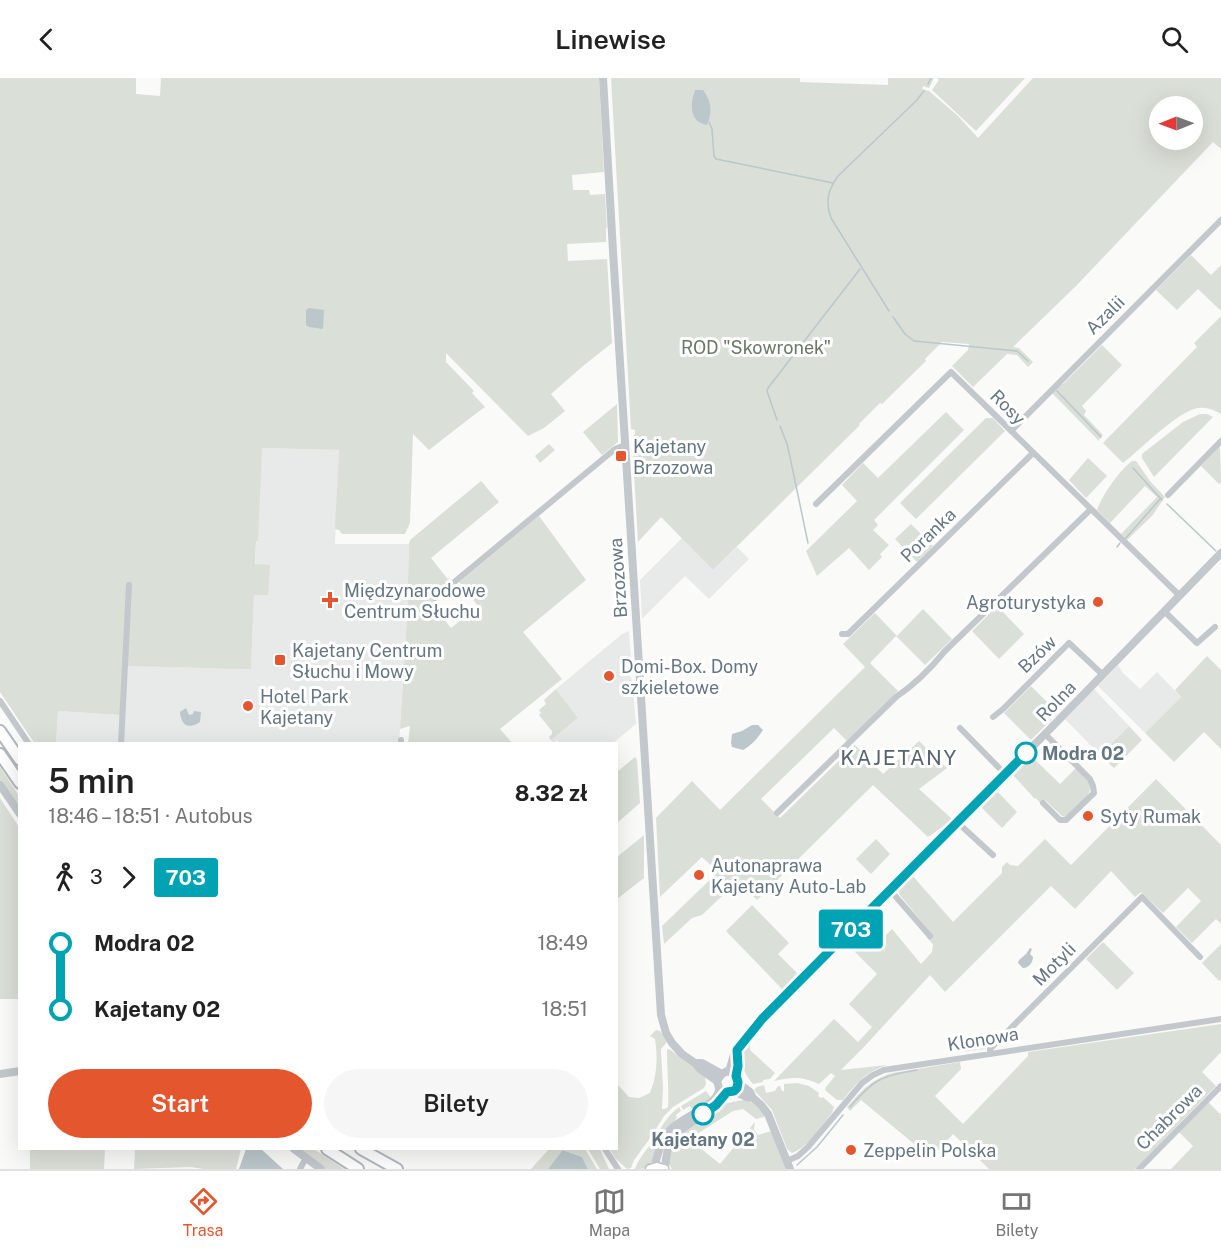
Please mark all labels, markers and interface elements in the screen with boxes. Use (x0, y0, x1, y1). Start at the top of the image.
icon: back (30, 23, 63, 56)
text: Linewise (555, 23, 666, 55)
icon: search (1158, 23, 1191, 56)
north arrow (1149, 96, 1203, 150)
map controls (1149, 96, 1203, 150)
street label: Azalii (1081, 291, 1129, 339)
park label: ROD "Skowronek" (681, 337, 831, 358)
street label: Rosy (986, 385, 1030, 429)
place label: Kajetany Brzozowa (633, 436, 713, 478)
marker: Kajetany Brzozowa (614, 449, 628, 463)
street label: Poranka (896, 504, 960, 566)
street label: Brzozowa (605, 537, 631, 619)
place label: Międzynarodowe Centrum Słuchu (344, 580, 486, 622)
marker: Międzynarodowe Centrum Słuchu (321, 591, 339, 609)
place label: Agroturystyka (966, 592, 1086, 613)
marker: Agroturystyka (1091, 595, 1105, 609)
street label: Bzów (1014, 631, 1060, 677)
place label: Kajetany Centrum Słuchu i Mowy (292, 640, 442, 682)
marker: Kajetany Centrum Słuchu i Mowy (273, 653, 287, 667)
place label: Domi-Box. Domy szkieletowe (621, 656, 759, 698)
marker: Domi-Box. Domy szkieletowe (602, 669, 616, 683)
street label: Rolna (1032, 677, 1080, 725)
place label: Hotel Park Kajetany (260, 686, 349, 728)
marker: Hotel Park Kajetany (241, 699, 255, 713)
marker: Modra 02 (1015, 742, 1037, 764)
place label: Modra 02 (1042, 743, 1124, 764)
district label: KAJETANY (840, 745, 958, 770)
text: 5 min (48, 762, 135, 800)
text: 8.32 zł (515, 780, 588, 806)
text: 18:46 – 18:51 · Autobus (48, 804, 253, 828)
place label: Syty Rumak (1100, 806, 1201, 827)
marker: Syty Rumak (1081, 809, 1095, 823)
place label: Autonaprawa Kajetany Auto-Lab (711, 855, 866, 897)
icon: walk (48, 861, 81, 894)
icon: forward (112, 861, 145, 894)
text: 3 (90, 865, 103, 889)
text: 703 (166, 865, 206, 890)
marker: Autonaprawa Kajetany Auto-Lab (692, 868, 706, 882)
line badge: 703 (816, 910, 886, 948)
text: 703 (831, 917, 871, 942)
text: Modra 02 (94, 930, 194, 956)
text: 18:49 (537, 931, 588, 955)
street label: Motyli (1028, 938, 1080, 990)
text: Kajetany 02 (94, 996, 220, 1022)
text: 18:51 (541, 997, 588, 1021)
street label: Klonowa (946, 1023, 1020, 1055)
button: Start (48, 1069, 312, 1138)
button: Bilety (324, 1069, 588, 1138)
street label: Chabrowa (1132, 1080, 1206, 1154)
marker: Kajetany 02 (692, 1103, 714, 1125)
place label: Kajetany 02 (651, 1129, 755, 1150)
place label: Zeppelin Polska (863, 1140, 996, 1161)
marker: Zeppelin Polska (844, 1143, 858, 1157)
tab: Trasa (183, 1185, 223, 1240)
tab: Mapa (589, 1185, 630, 1240)
tab: Bilety (996, 1185, 1038, 1240)

